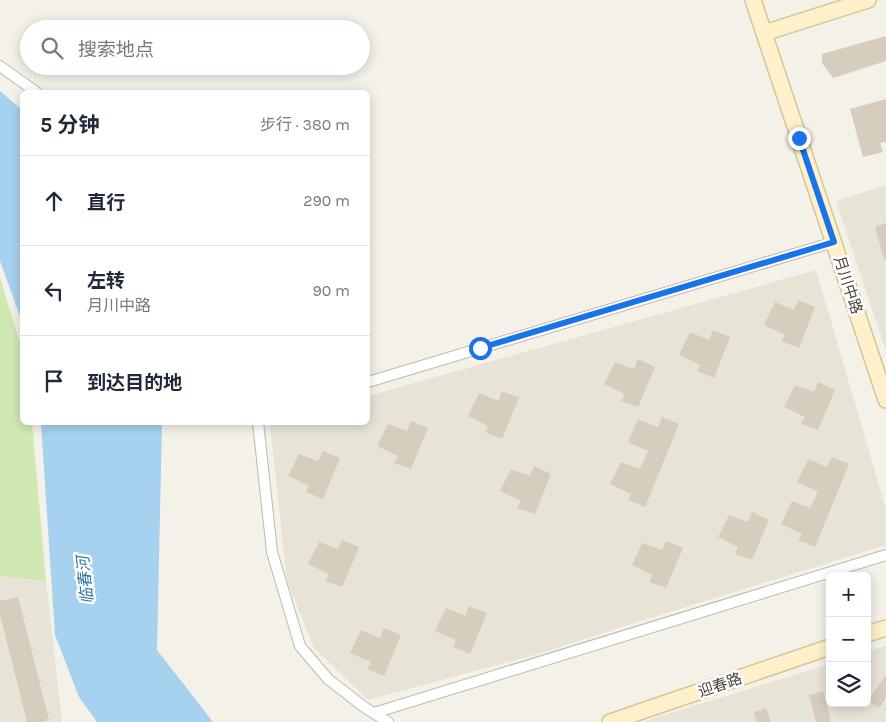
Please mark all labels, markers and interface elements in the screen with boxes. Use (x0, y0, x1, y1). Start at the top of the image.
search box (20, 20, 370, 75)
icon: search (38, 34, 66, 62)
text: 搜索地点 (78, 39, 154, 61)
text: 5 分钟 (40, 113, 100, 137)
text: 步行 · 380 m (260, 115, 350, 134)
route end (788, 127, 811, 150)
icon: ahead (40, 187, 68, 215)
text: 290 m (303, 191, 350, 210)
text: 直行 (87, 192, 125, 214)
street label: 月川中路 (830, 254, 866, 316)
text: 左转 (87, 270, 125, 292)
icon: left (40, 277, 68, 305)
text: 90 m (312, 281, 350, 300)
text: 月川中路 (87, 296, 151, 315)
route start (469, 337, 492, 360)
icon: arrive (40, 367, 68, 395)
text: 到达目的地 (87, 372, 182, 394)
water label: 临春河 (73, 552, 97, 605)
map controls (826, 572, 871, 707)
button: + (826, 572, 871, 617)
button: − (826, 617, 871, 662)
button: layers (826, 662, 871, 707)
street label: 迎春路 (696, 669, 744, 701)

